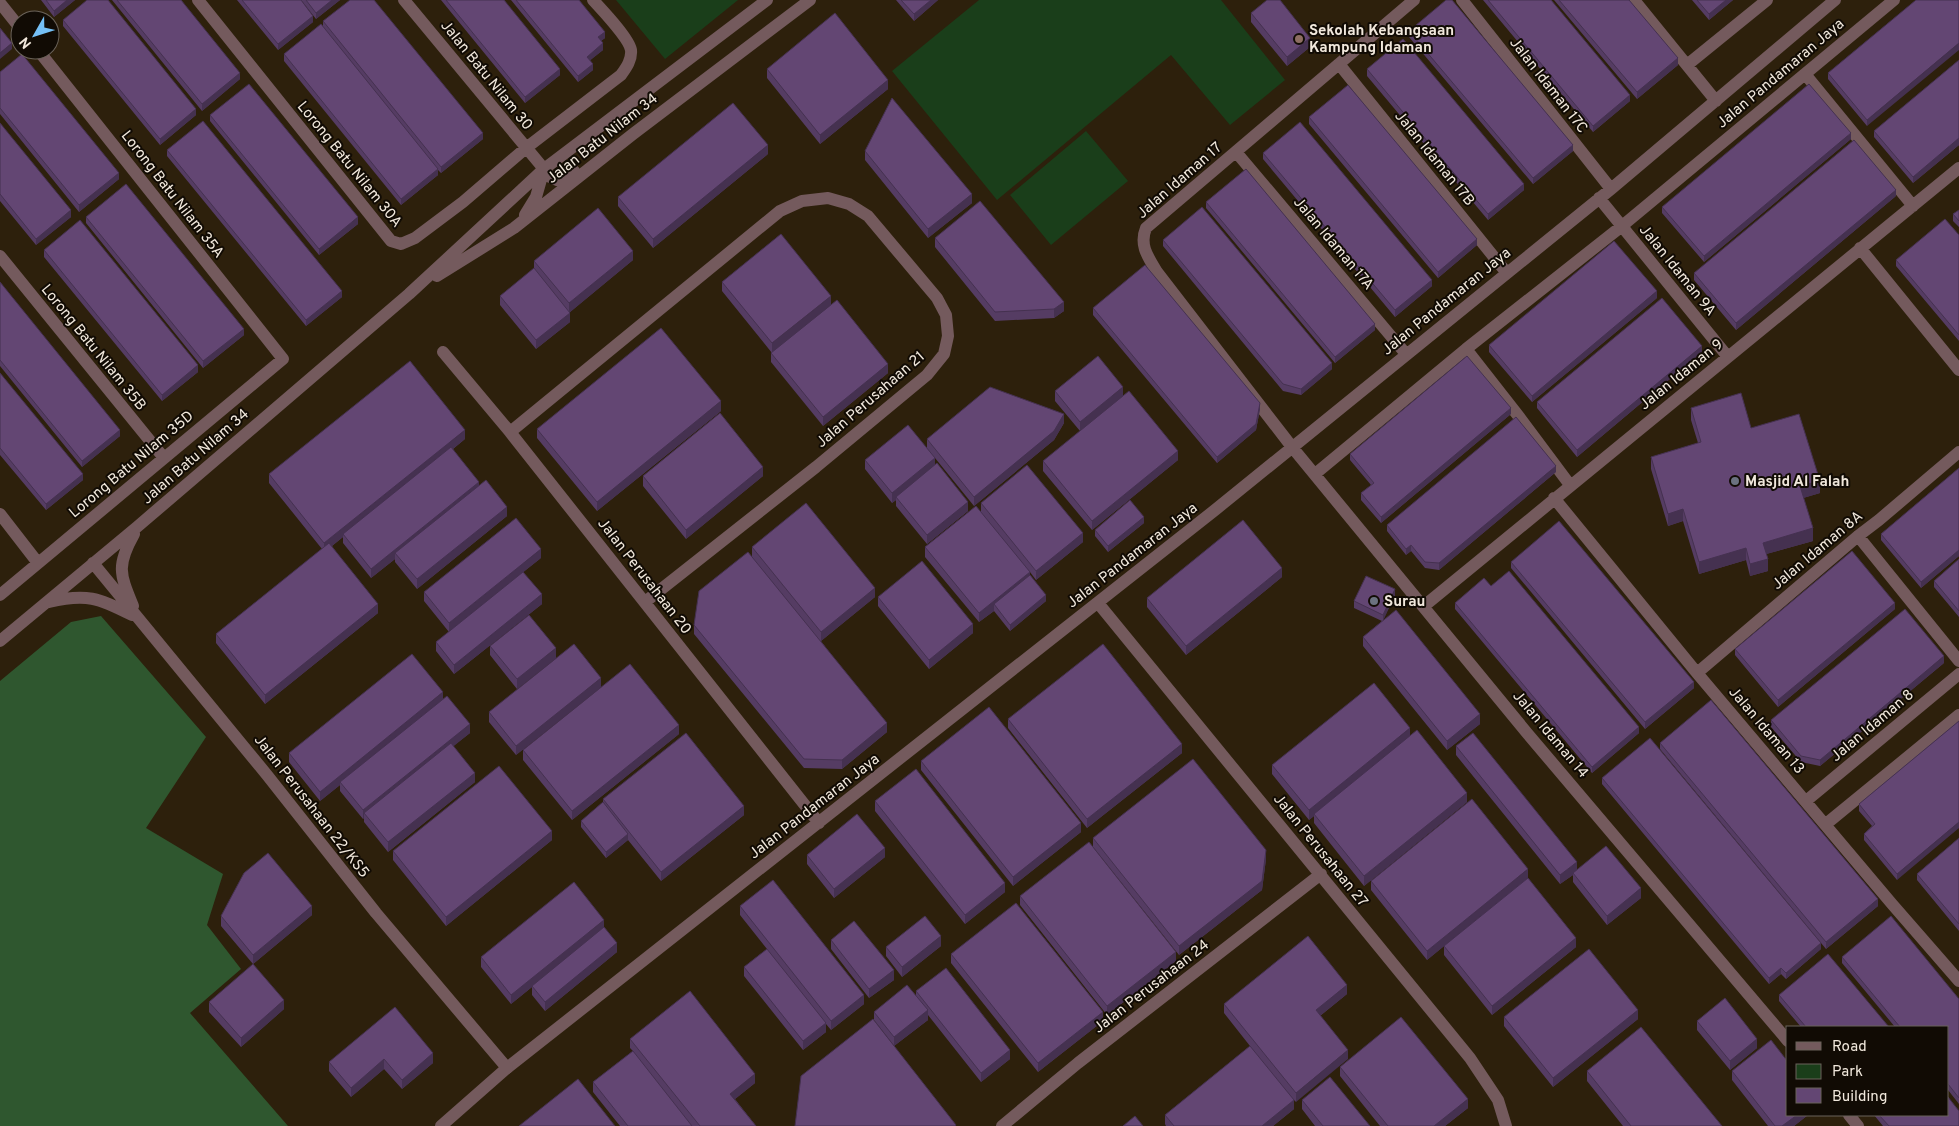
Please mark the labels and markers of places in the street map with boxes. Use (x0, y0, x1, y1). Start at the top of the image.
place label: Sekolah Kebangsaan Kampung Idaman (1309, 22, 1454, 58)
marker: Sekolah Kebangsaan Kampung Idaman (1293, 33, 1305, 45)
place label: Masjid Al Falah (1745, 473, 1849, 492)
marker: Masjid Al Falah (1729, 475, 1741, 487)
place label: Surau (1384, 593, 1425, 612)
marker: Surau (1368, 595, 1380, 607)

